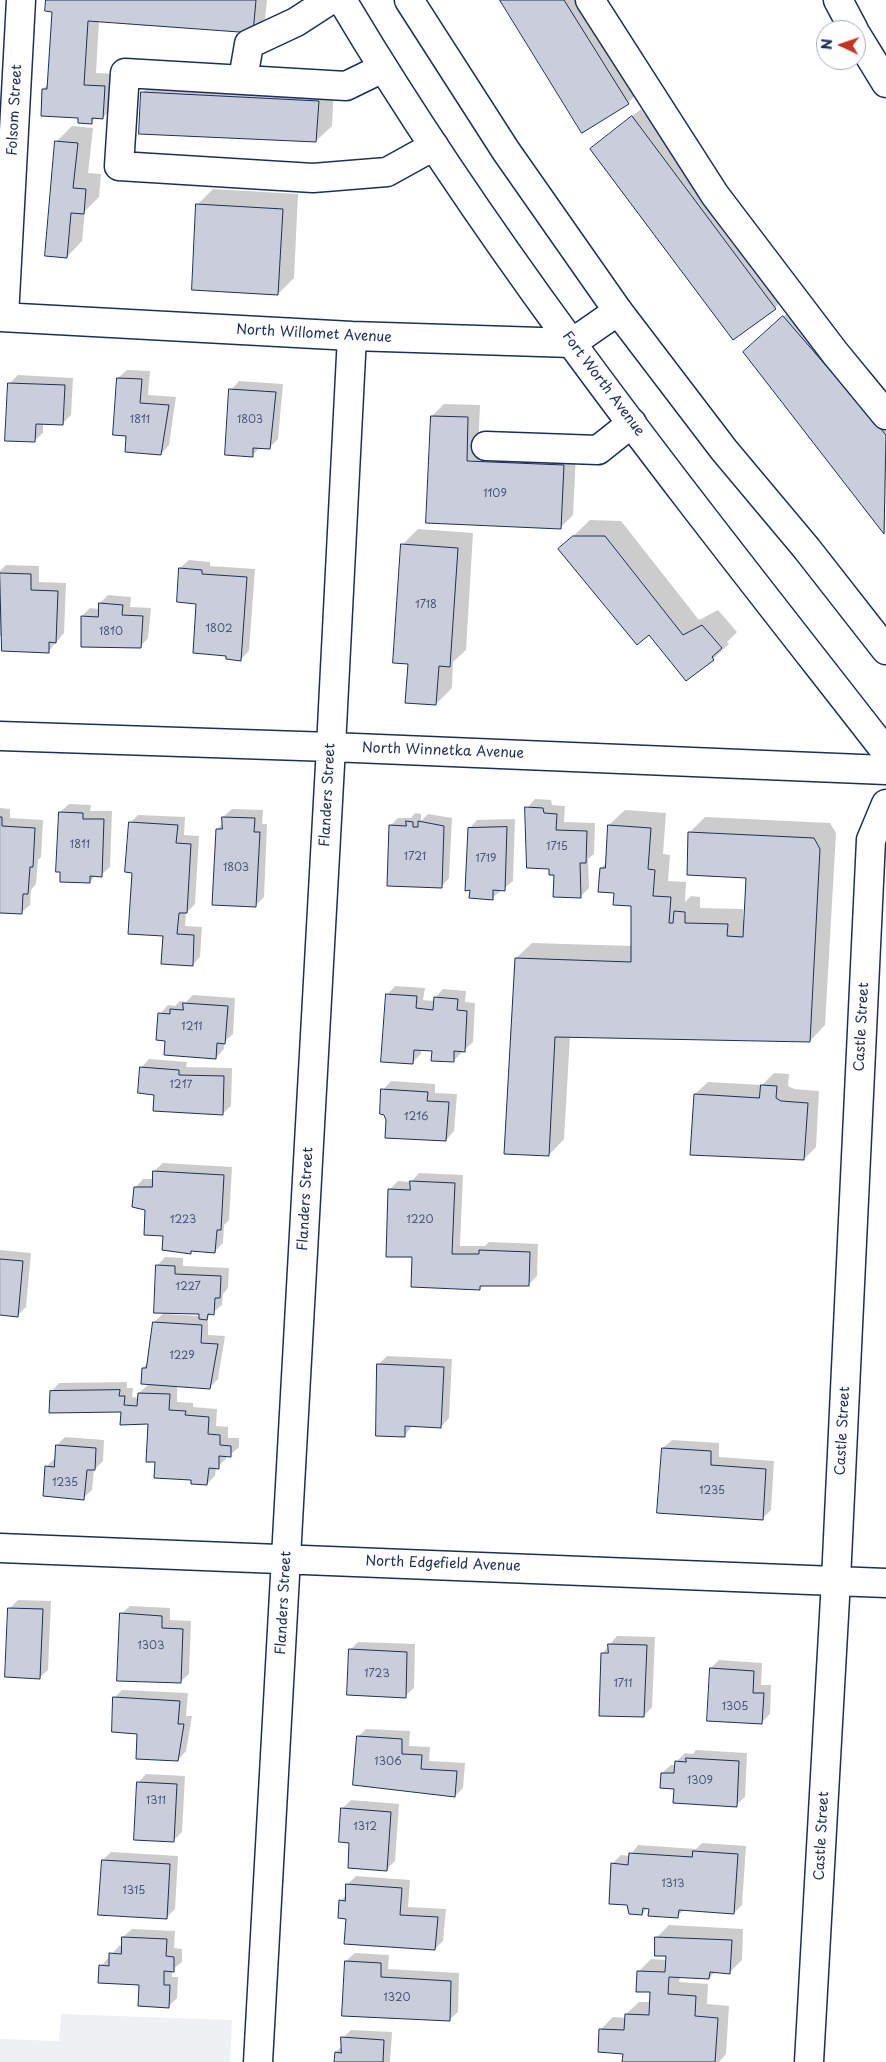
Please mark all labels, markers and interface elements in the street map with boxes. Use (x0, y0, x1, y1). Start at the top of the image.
north arrow (816, 20, 866, 70)
text: N (816, 38, 837, 50)
street label: Folsom Street (4, 64, 26, 156)
street label: North Willomet Avenue (236, 322, 392, 346)
street label: Fort Worth Avenue (558, 328, 648, 440)
house number: 1811 (130, 413, 150, 427)
house number: 1803 (237, 413, 263, 427)
house number: 1109 (483, 487, 507, 501)
house number: 1718 (415, 598, 437, 612)
house number: 1802 (206, 622, 232, 636)
house number: 1810 (99, 625, 123, 639)
street label: North Winnetka Avenue (362, 740, 524, 762)
street label: Flanders Street (317, 743, 339, 847)
house number: 1811 (70, 838, 90, 852)
house number: 1715 (546, 840, 568, 854)
house number: 1721 (404, 850, 426, 864)
house number: 1719 (476, 852, 496, 866)
house number: 1803 (223, 861, 249, 875)
street label: Castle Street (851, 982, 873, 1072)
house number: 1211 (181, 1020, 203, 1034)
house number: 1217 (170, 1078, 192, 1092)
house number: 1216 (404, 1110, 428, 1124)
street label: Flanders Street (295, 1147, 317, 1251)
house number: 1223 (170, 1213, 196, 1227)
house number: 1220 (406, 1213, 434, 1227)
house number: 1227 (175, 1280, 201, 1294)
house number: 1229 (169, 1349, 195, 1363)
street label: Castle Street (832, 1386, 854, 1476)
house number: 1235 (52, 1476, 78, 1490)
house number: 1235 (699, 1484, 725, 1498)
street label: Flanders Street (273, 1551, 295, 1655)
street label: North Edgefield Avenue (365, 1553, 521, 1575)
house number: 1303 (138, 1639, 164, 1653)
house number: 1723 (364, 1667, 390, 1681)
house number: 1711 (614, 1677, 632, 1691)
house number: 1305 (722, 1700, 748, 1714)
house number: 1306 (374, 1755, 402, 1769)
house number: 1309 (687, 1774, 713, 1788)
street label: Castle Street (811, 1791, 833, 1881)
house number: 1311 (146, 1794, 166, 1808)
house number: 1312 (353, 1820, 377, 1834)
house number: 1313 (661, 1877, 685, 1891)
house number: 1315 (123, 1884, 145, 1898)
house number: 1320 (384, 1991, 410, 2005)

